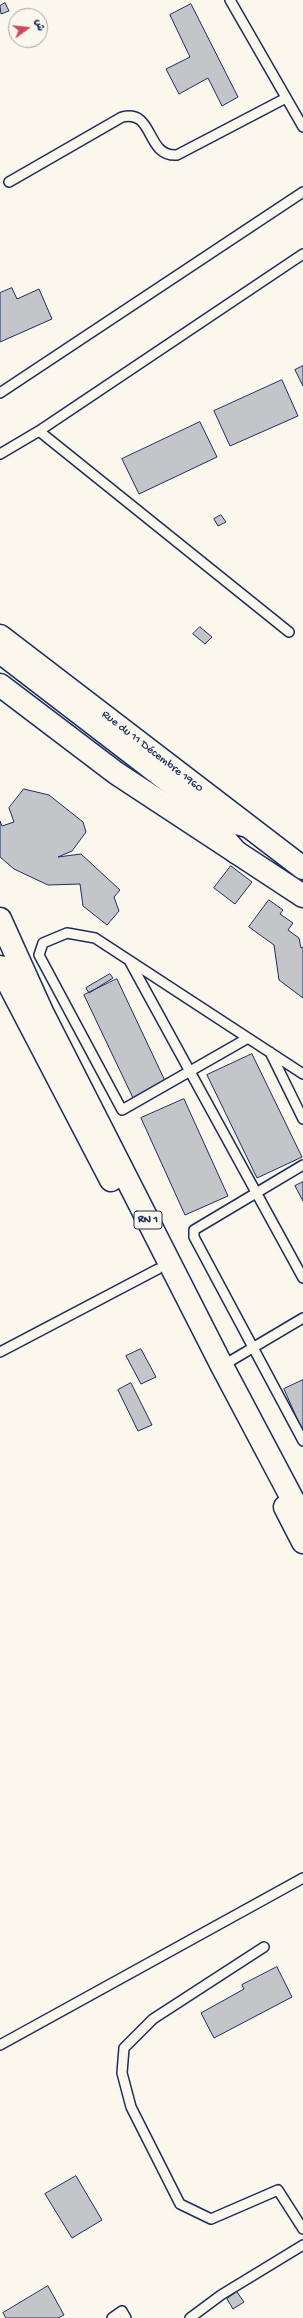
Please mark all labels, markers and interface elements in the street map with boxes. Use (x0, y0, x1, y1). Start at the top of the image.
north arrow (8, 8, 48, 48)
text: ش (31, 18, 46, 33)
street label: Rue du 11 Décembre 1960 (98, 708, 206, 796)
road number: RN 1 (134, 1211, 162, 1229)

